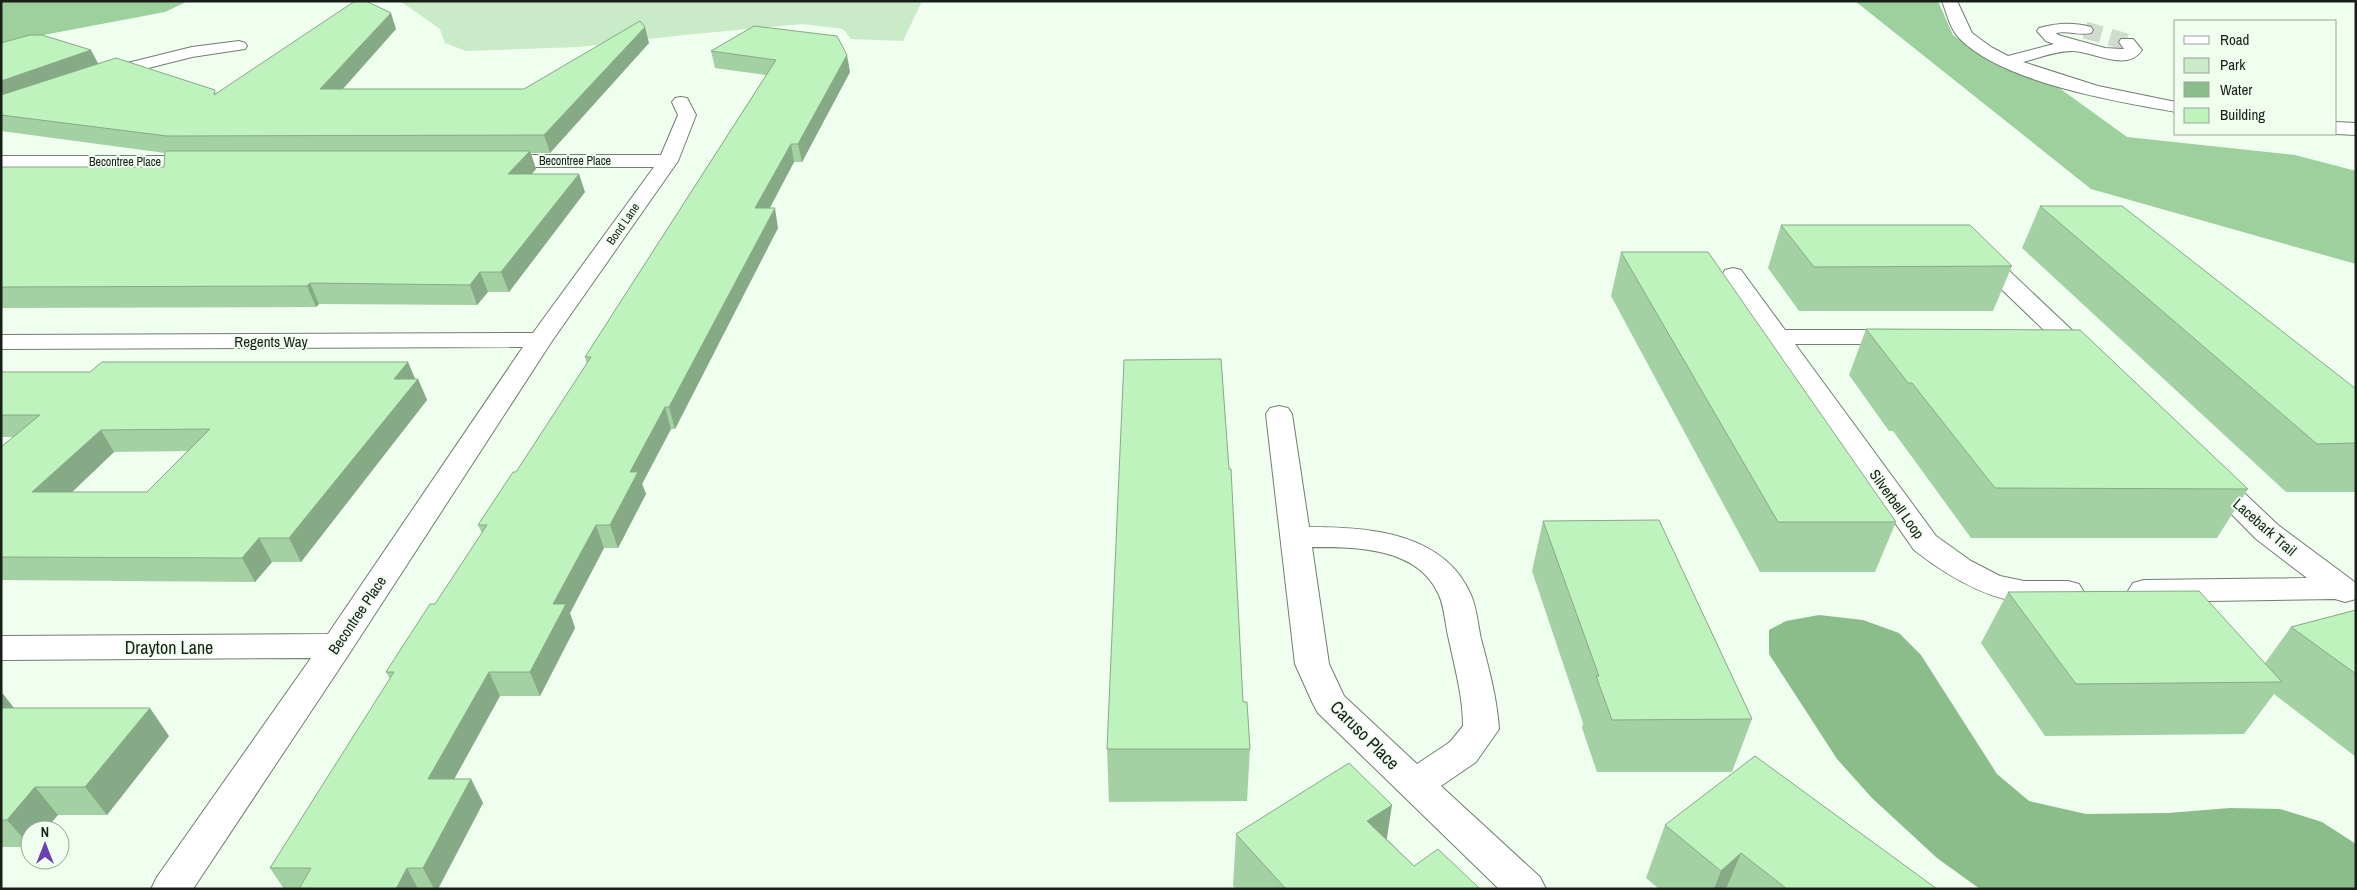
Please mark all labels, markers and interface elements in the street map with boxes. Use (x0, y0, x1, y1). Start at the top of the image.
legend (2174, 20, 2337, 135)
text: Road (2220, 29, 2249, 50)
text: Park (2220, 54, 2246, 75)
text: Water (2220, 79, 2252, 100)
text: Building (2220, 104, 2265, 125)
street label: Becontree Place (539, 153, 611, 169)
street label: Becontree Place (89, 154, 161, 170)
street label: Bond Lane (603, 200, 643, 248)
street label: Regents Way (234, 331, 309, 352)
street label: Silverbell Loop (1865, 465, 1929, 543)
street label: Lacebark Trail (2229, 493, 2301, 561)
street label: Becontree Place (323, 572, 391, 658)
street label: Drayton Lane (125, 635, 213, 660)
street label: Caruso Place (1325, 695, 1405, 775)
north arrow (20, 820, 70, 870)
text: N (41, 823, 49, 841)

